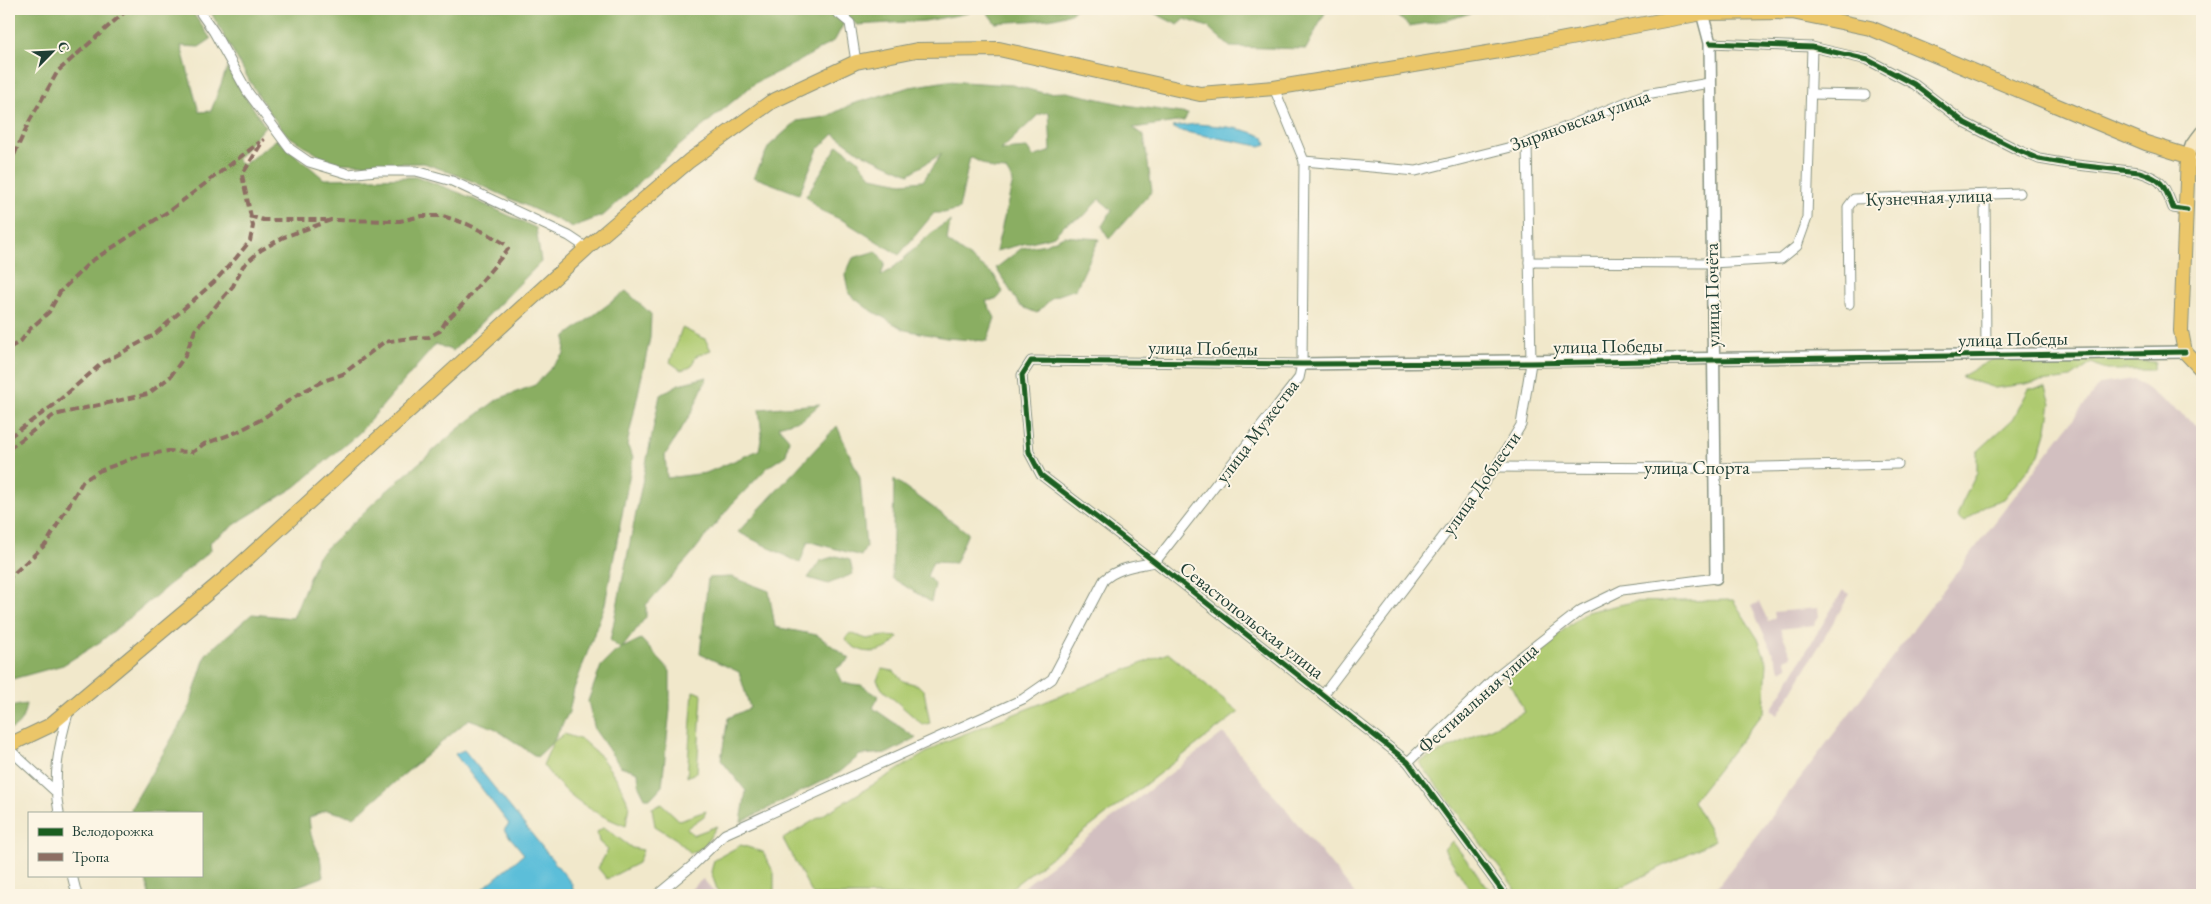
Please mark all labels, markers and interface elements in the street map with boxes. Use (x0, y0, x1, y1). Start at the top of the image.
north arrow (28, 28, 78, 78)
text: С (54, 39, 74, 55)
street label: Зыряновская улица (1507, 83, 1654, 157)
street label: Кузнечная улица (1865, 182, 1993, 212)
street label: улица Почёта (1699, 242, 1725, 348)
street label: улица Победы (1958, 326, 2069, 352)
street label: улица Победы (1553, 333, 1664, 359)
street label: улица Победы (1148, 335, 1259, 361)
street label: улица Мужества (1210, 374, 1305, 488)
street label: улица Доблести (1436, 426, 1526, 540)
street label: улица Спорта (1644, 455, 1750, 480)
street label: Севастопольская улица (1174, 556, 1330, 685)
street label: Фестивальная улица (1413, 637, 1544, 759)
legend (28, 812, 202, 876)
text: Велодорожка (72, 821, 153, 840)
text: Тропа (72, 847, 109, 866)

